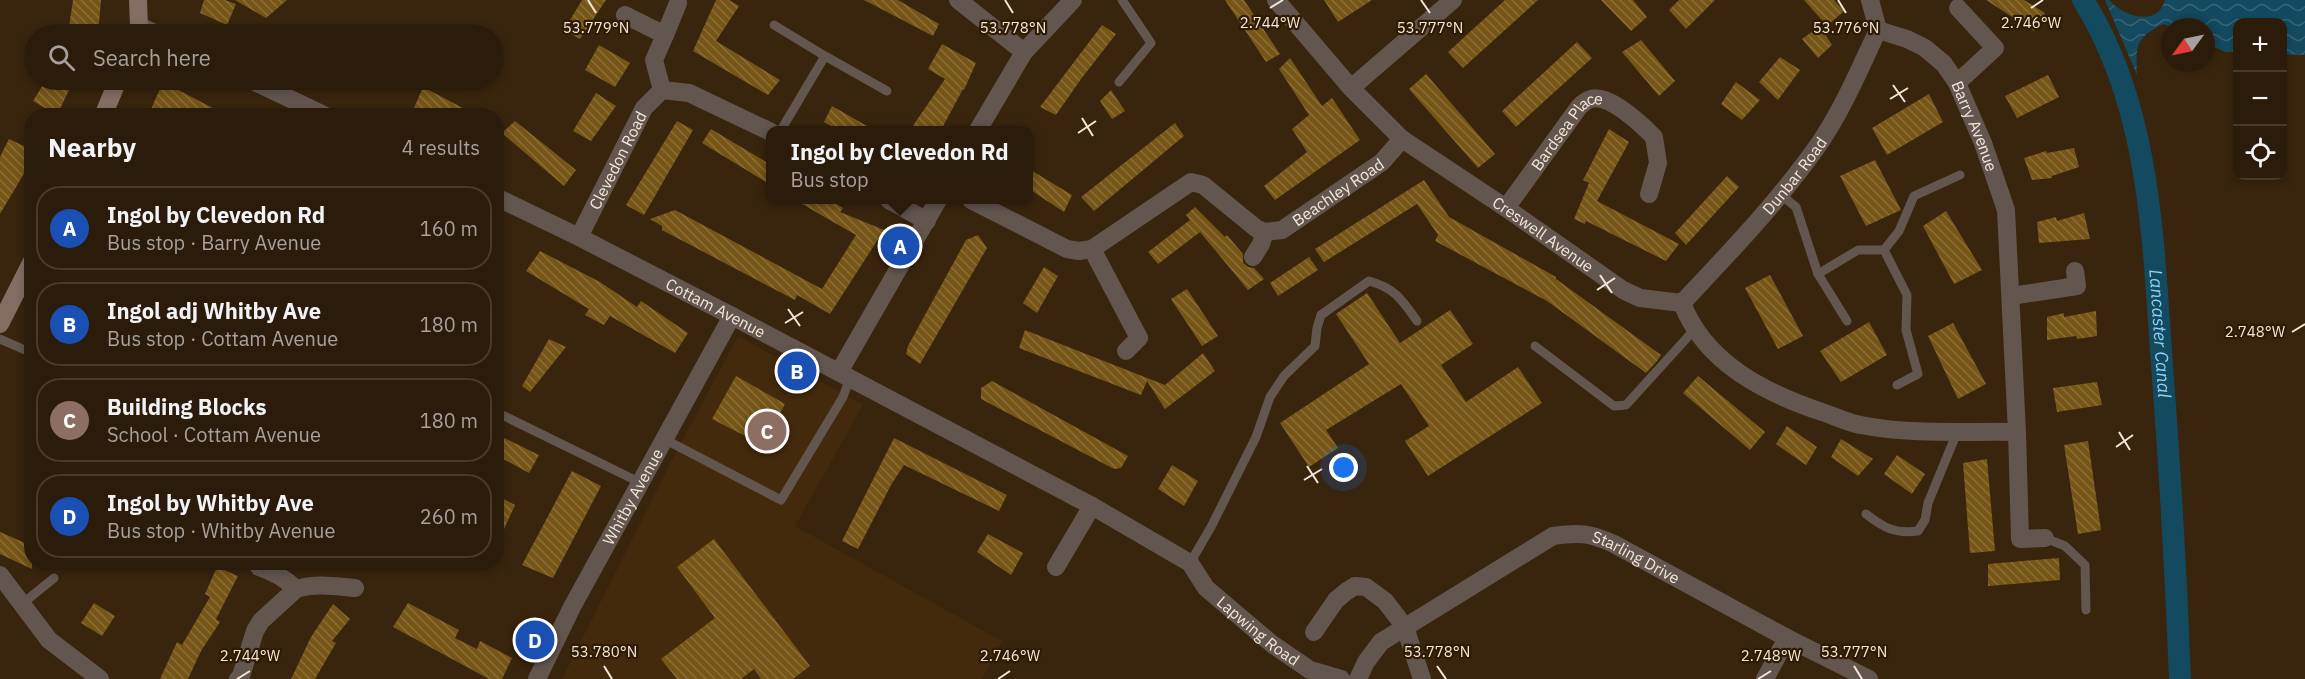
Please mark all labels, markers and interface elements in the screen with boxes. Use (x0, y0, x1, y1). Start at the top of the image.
text: 2.744°W (1240, 13, 1301, 32)
text: 2.746°W (2001, 13, 2062, 32)
text: 53.779°N (563, 18, 629, 37)
text: 53.778°N (980, 18, 1046, 37)
text: 53.777°N (1397, 18, 1463, 37)
text: 53.776°N (1813, 18, 1879, 37)
north arrow (2161, 18, 2215, 72)
map controls (2233, 18, 2287, 180)
button: + (2233, 18, 2287, 72)
search box (24, 24, 504, 90)
icon: search (45, 41, 78, 74)
text: Search here (93, 43, 211, 72)
button: − (2233, 72, 2287, 126)
street label: Barry Avenue (1947, 78, 2002, 174)
street label: Bardsea Place (1526, 88, 1604, 174)
street label: Clevedon Road (585, 108, 651, 213)
popup (766, 126, 1033, 204)
button: locate (2233, 126, 2287, 180)
text: Nearby (48, 130, 136, 164)
street label: Dunbar Road (1758, 133, 1831, 219)
text: 4 results (402, 134, 480, 161)
text: Ingol by Clevedon Rd (790, 137, 1009, 166)
street label: Beachley Road (1288, 154, 1388, 230)
text: Bus stop (790, 166, 869, 193)
street label: Creswell Avenue (1489, 192, 1598, 277)
text: Ingol by Clevedon Rd (107, 200, 325, 229)
text: A (63, 215, 76, 242)
text: 160 m (420, 215, 478, 242)
pin: A (880, 224, 920, 268)
text: Bus stop · Barry Avenue (107, 229, 321, 256)
water label: Lancaster Canal (2144, 268, 2176, 399)
street label: Cottam Avenue (662, 274, 769, 342)
text: Ingol adj Whitby Ave (107, 296, 321, 325)
text: B (63, 311, 76, 338)
text: 180 m (420, 311, 478, 338)
text: 2.748°W (2225, 322, 2286, 341)
text: Bus stop · Cottam Avenue (107, 325, 338, 352)
pin: B (778, 348, 816, 394)
text: Building Blocks (107, 392, 267, 421)
text: C (63, 407, 76, 434)
text: 180 m (420, 407, 478, 434)
pin: C (748, 408, 786, 454)
text: School · Cottam Avenue (107, 421, 321, 448)
street label: Whitby Avenue (598, 445, 667, 549)
your location (1329, 453, 1358, 482)
text: Ingol by Whitby Ave (107, 488, 314, 517)
text: D (63, 503, 76, 530)
text: 260 m (420, 503, 478, 530)
text: Bus stop · Whitby Avenue (107, 517, 335, 544)
street label: Starling Drive (1590, 526, 1684, 588)
street label: Lapwing Road (1213, 592, 1303, 670)
pin: D (516, 618, 554, 662)
text: 53.780°N (571, 642, 637, 661)
text: 53.778°N (1404, 642, 1470, 661)
text: 53.777°N (1821, 642, 1887, 661)
text: 2.744°W (220, 646, 281, 665)
text: 2.746°W (980, 646, 1041, 665)
text: 2.748°W (1741, 646, 1802, 665)

